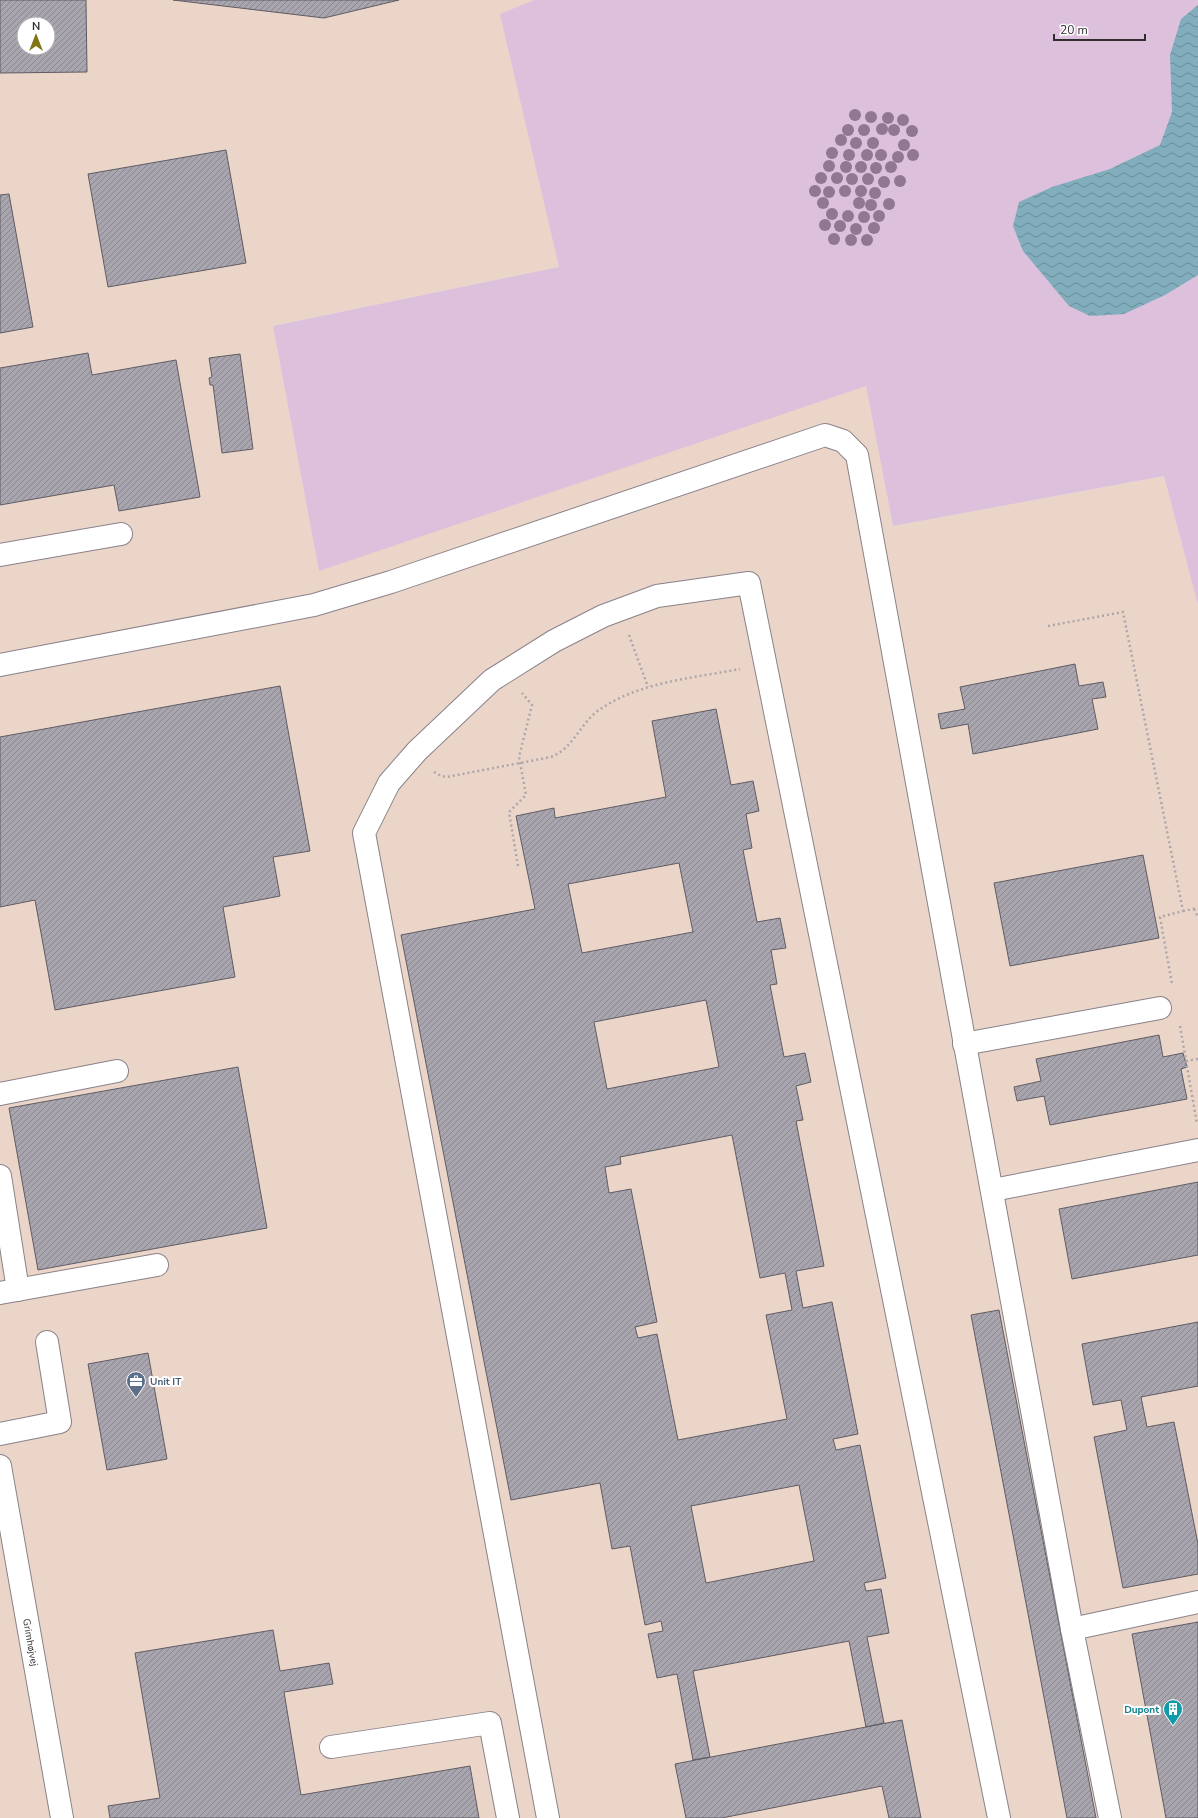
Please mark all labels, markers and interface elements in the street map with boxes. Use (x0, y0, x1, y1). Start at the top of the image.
north arrow (16, 16, 56, 56)
scale bar (1054, 16, 1145, 42)
text: N (32, 19, 40, 34)
text: 20 m (1060, 22, 1088, 38)
office icon: Unit IT (125, 1370, 147, 1398)
place label: Unit IT (150, 1375, 182, 1389)
street label: Grimhøjvej (19, 1618, 41, 1667)
building icon: Dupont (1162, 1698, 1184, 1726)
place label: Dupont (1124, 1703, 1159, 1717)

